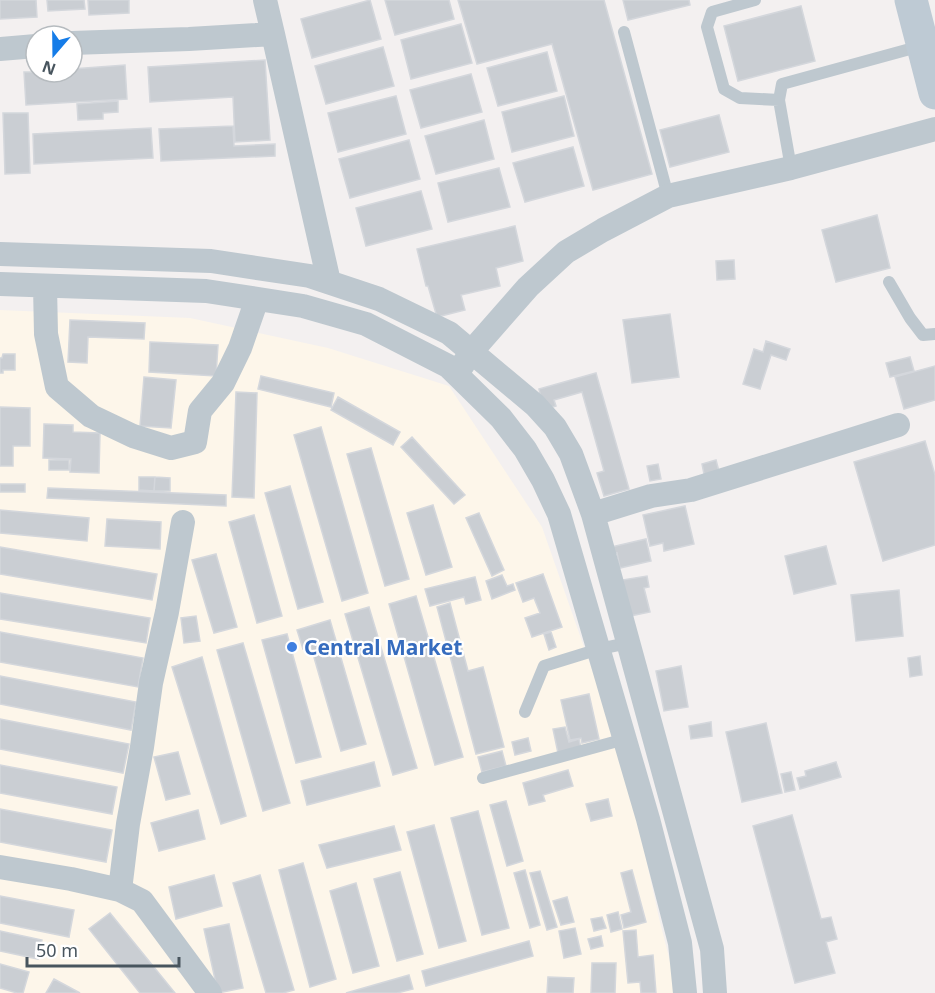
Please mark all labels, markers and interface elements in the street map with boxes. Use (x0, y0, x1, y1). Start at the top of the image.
north arrow (24, 24, 84, 84)
text: N (39, 56, 59, 81)
place label: Central Market (304, 633, 463, 661)
marker: Central Market (285, 640, 299, 654)
scale bar (27, 930, 178, 968)
text: 50 m (36, 938, 78, 962)

